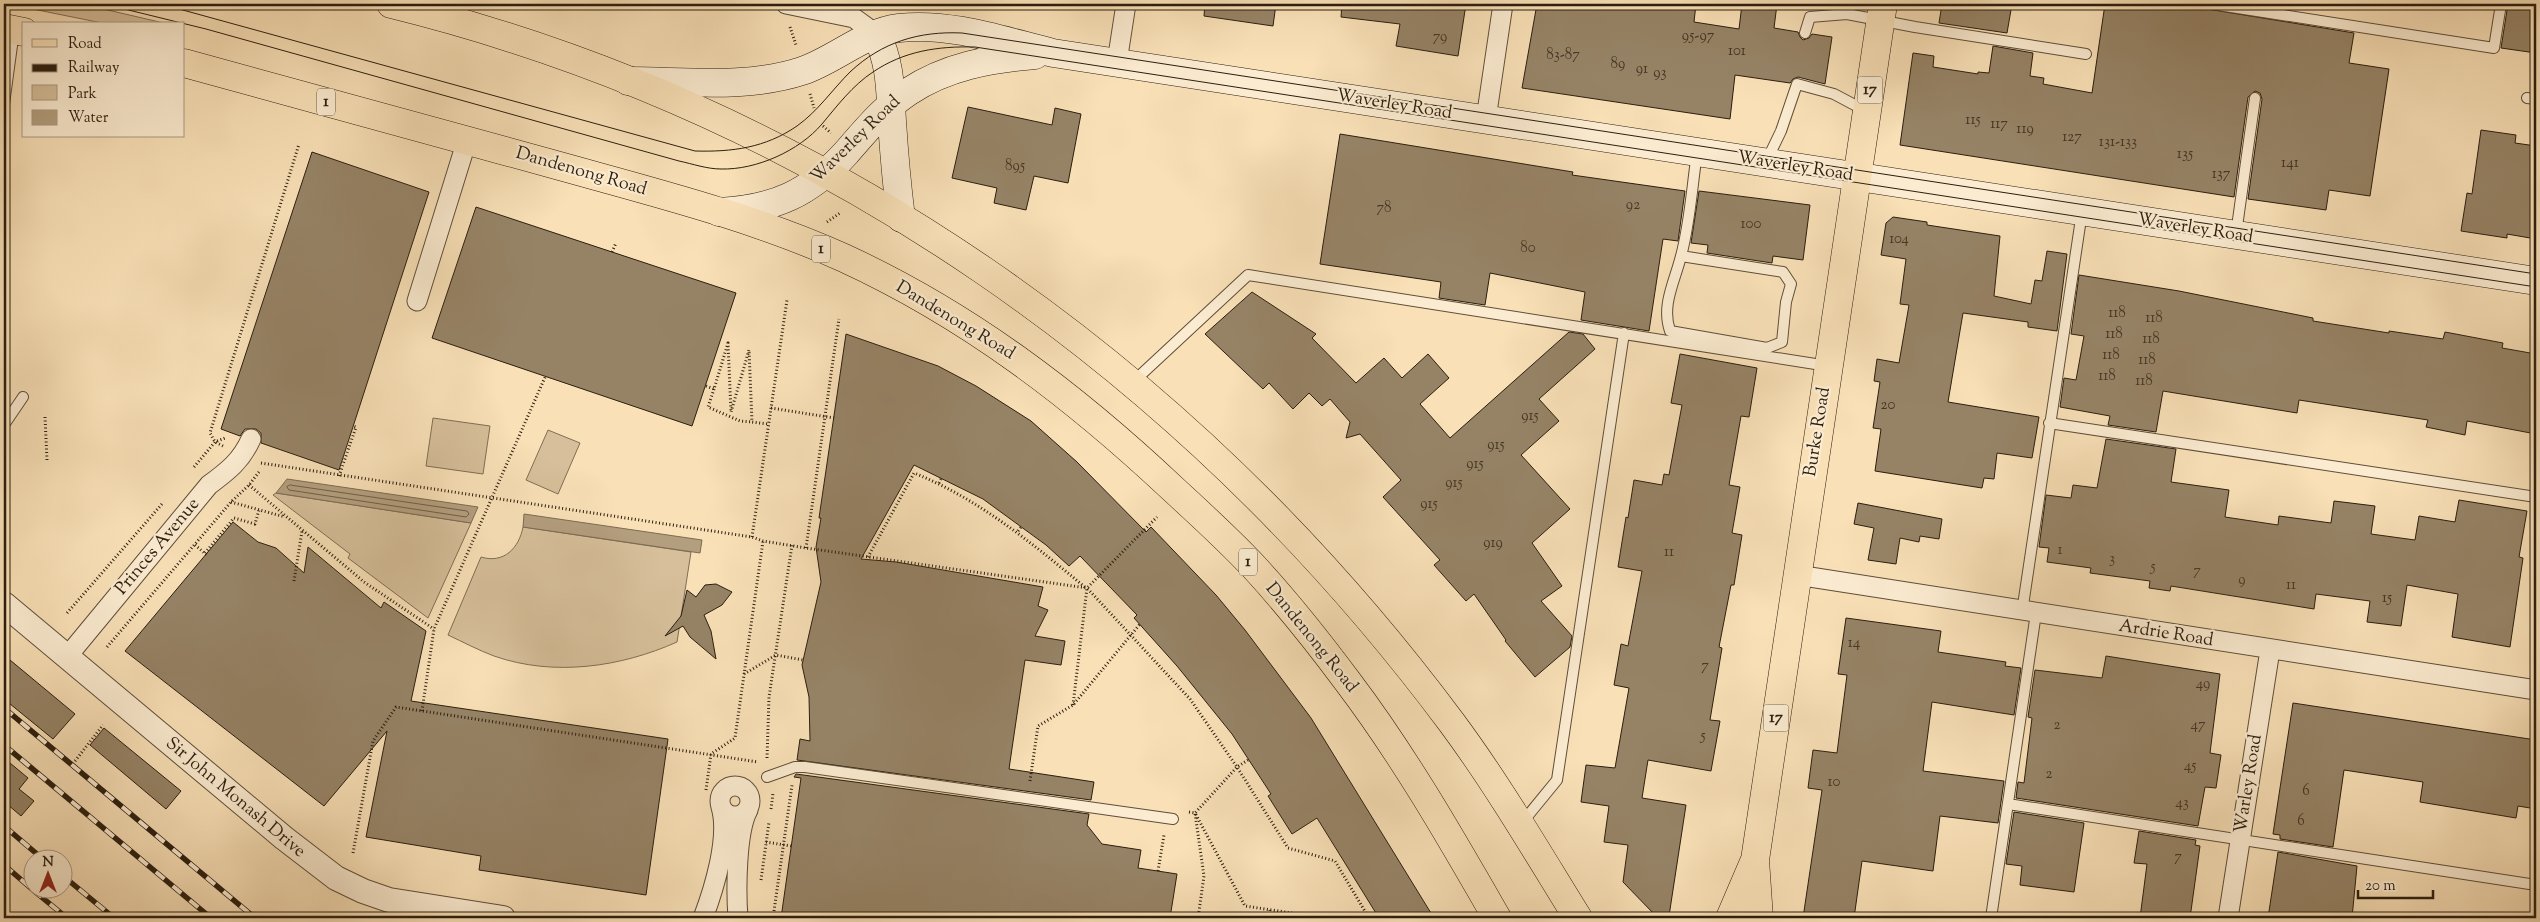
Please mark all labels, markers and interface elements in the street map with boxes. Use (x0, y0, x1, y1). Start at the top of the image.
legend (22, 22, 185, 138)
house number: 95-97 (1682, 26, 1715, 47)
house number: 79 (1433, 27, 1447, 48)
text: Road (68, 34, 102, 55)
house number: 101 (1728, 41, 1746, 62)
house number: 83-87 (1546, 45, 1580, 66)
house number: 89 (1611, 54, 1625, 75)
text: Railway (68, 58, 120, 79)
house number: 91 (1636, 59, 1648, 80)
house number: 93 (1653, 63, 1667, 84)
road number: 17 (1858, 76, 1882, 104)
street label: Waverley Road (1334, 83, 1454, 127)
text: Park (68, 84, 97, 105)
road number: 1 (317, 88, 335, 115)
street label: Waverley Road (805, 90, 907, 190)
text: Water (68, 108, 109, 129)
house number: 115 (1965, 110, 1981, 131)
house number: 117 (1990, 114, 2008, 135)
house number: 119 (2016, 119, 2034, 140)
house number: 127 (2062, 127, 2082, 148)
house number: 131-133 (2099, 132, 2137, 153)
street label: Dandenong Road (512, 141, 650, 203)
house number: 135 (2177, 144, 2193, 165)
street label: Waverley Road (1735, 145, 1855, 189)
house number: 141 (2281, 153, 2299, 174)
house number: 895 (1005, 156, 1025, 177)
house number: 137 (2212, 164, 2231, 185)
house number: 92 (1626, 195, 1640, 216)
house number: 78 (1376, 198, 1392, 219)
street label: Waverley Road (2135, 207, 2255, 251)
house number: 100 (1741, 214, 1761, 235)
house number: 104 (1889, 229, 1909, 250)
road number: 1 (812, 235, 830, 262)
house number: 80 (1520, 238, 1536, 259)
street label: Dandenong Road (890, 275, 1020, 367)
house number: 118 (2108, 303, 2126, 324)
house number: 118 (2145, 308, 2163, 329)
house number: 118 (2105, 324, 2123, 345)
house number: 118 (2142, 329, 2160, 350)
house number: 118 (2102, 345, 2120, 366)
house number: 118 (2138, 350, 2156, 371)
house number: 118 (2098, 366, 2116, 387)
house number: 118 (2135, 371, 2153, 392)
street label: Burke Road (1798, 385, 1838, 479)
house number: 20 (1881, 395, 1896, 416)
house number: 915 (1521, 406, 1539, 427)
house number: 915 (1487, 435, 1505, 456)
house number: 915 (1466, 454, 1484, 475)
house number: 915 (1445, 473, 1463, 494)
street label: Princes Avenue (110, 493, 206, 601)
house number: 915 (1420, 494, 1438, 515)
house number: 919 (1483, 533, 1503, 554)
house number: 1 (2057, 540, 2063, 561)
house number: 11 (1664, 542, 1674, 563)
road number: 1 (1239, 548, 1257, 576)
house number: 3 (2109, 549, 2115, 570)
house number: 5 (2149, 557, 2156, 578)
house number: 7 (2193, 561, 2201, 582)
house number: 9 (2238, 570, 2246, 591)
house number: 11 (2286, 575, 2296, 596)
street label: Dandenong Road (1258, 577, 1364, 699)
house number: 15 (2382, 588, 2392, 609)
street label: Ardrie Road (2117, 614, 2215, 654)
house number: 14 (1848, 633, 1861, 654)
house number: 7 (1701, 656, 1709, 677)
house number: 49 (2196, 674, 2210, 695)
road number: 17 (1764, 704, 1788, 731)
house number: 2 (2053, 715, 2061, 736)
house number: 47 (2190, 715, 2206, 736)
house number: 5 (1699, 726, 1706, 747)
street label: Sir John Monash Drive (159, 731, 311, 865)
street label: Warley Road (2228, 733, 2270, 835)
house number: 45 (2184, 756, 2196, 777)
house number: 2 (2045, 764, 2053, 785)
house number: 10 (1828, 772, 1841, 793)
house number: 6 (2302, 781, 2310, 802)
house number: 43 (2175, 793, 2189, 814)
house number: 6 (2297, 811, 2305, 832)
house number: 7 (2174, 847, 2182, 868)
north arrow (22, 850, 72, 900)
text: N (42, 853, 54, 873)
scale bar (2358, 867, 2432, 899)
text: 20 m (2365, 876, 2396, 897)

